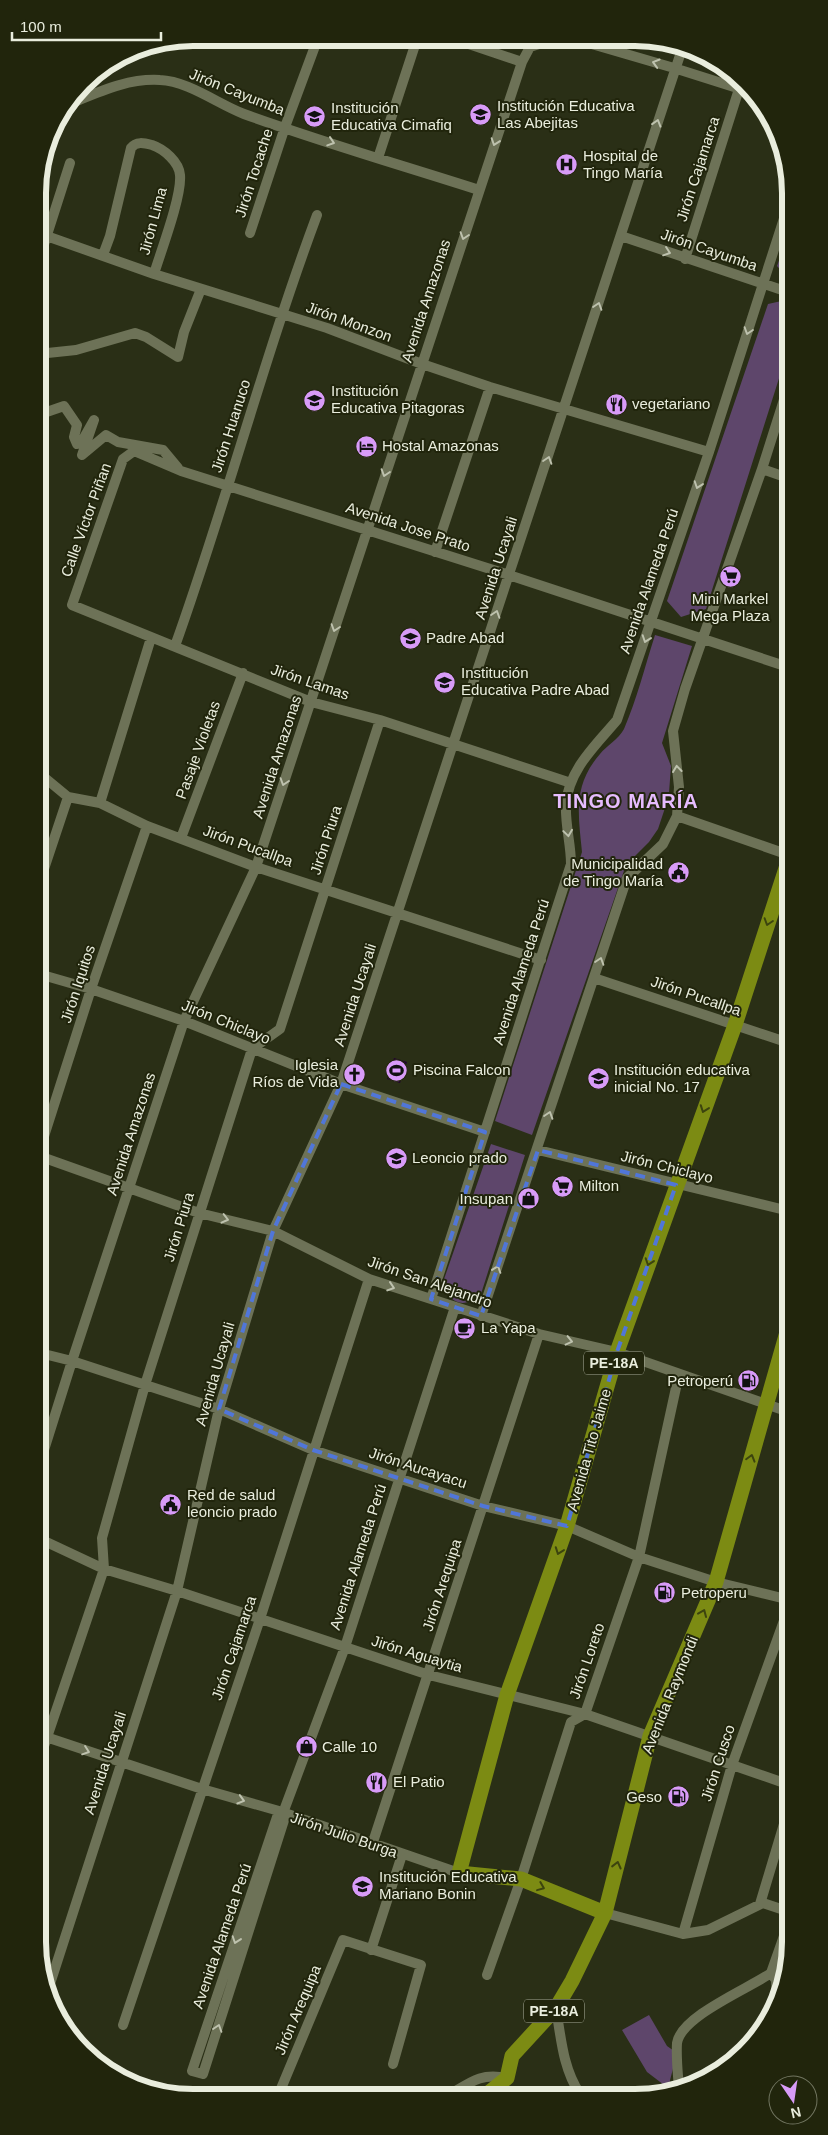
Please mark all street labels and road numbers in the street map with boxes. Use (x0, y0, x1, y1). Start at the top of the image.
street label: Jirón Cayumba (187, 65, 288, 119)
street label: Jirón Cajamarca (673, 114, 723, 223)
street label: Jirón Tocache (231, 126, 276, 219)
street label: Jirón Lima (135, 185, 170, 256)
street label: Jirón Cayumba (659, 225, 760, 274)
street label: Avenida Amazonas (398, 237, 453, 364)
street label: Jirón Monzon (304, 298, 394, 345)
street label: Jirón Huanuco (207, 377, 254, 474)
street label: Calle Víctor Piñan (57, 461, 114, 579)
street label: Avenida Jose Prato (344, 498, 473, 555)
street label: Avenida Alameda Perú (616, 506, 681, 656)
street label: Avenida Ucayali (471, 514, 520, 621)
street label: Jirón Lamas (269, 660, 352, 703)
street label: Avenida Amazonas (249, 693, 304, 820)
street label: Pasaje Violetas (172, 698, 223, 801)
street label: Jirón Piura (306, 803, 345, 877)
street label: Jirón Pucallpa (201, 821, 296, 870)
street label: Avenida Alameda Perú (489, 897, 552, 1047)
street label: Avenida Ucayali (330, 941, 379, 1048)
street label: Jirón Iquitos (57, 943, 98, 1025)
street label: Jirón Pucallpa (649, 972, 744, 1019)
street label: Jirón Chiclayo (179, 996, 273, 1047)
street label: Avenida Amazonas (103, 1070, 158, 1197)
street label: Jirón Chiclayo (619, 1147, 715, 1186)
street label: Jirón Piura (160, 1189, 197, 1264)
street label: Jirón San Alejandro (366, 1252, 494, 1311)
street label: Avenida Ucayali (192, 1320, 237, 1428)
road number: PE-18A (584, 1352, 644, 1375)
street label: Avenida Tito Jaime (563, 1387, 614, 1513)
street label: Jirón Aucayacu (367, 1444, 469, 1491)
street label: Avenida Alameda Perú (326, 1482, 389, 1632)
street label: Jirón Arequipa (419, 1536, 465, 1633)
street label: Jirón Cajamarca (208, 1593, 260, 1702)
street label: Jirón Loreto (566, 1621, 607, 1701)
street label: Jirón Aguaytia (370, 1632, 465, 1676)
street label: Avenida Raymondi (638, 1633, 701, 1756)
street label: Avenida Ucayali (80, 1709, 129, 1816)
street label: Jirón Cusco (697, 1723, 738, 1803)
street label: Jirón Julio Burga (289, 1808, 400, 1861)
street label: Avenida Alameda Perú (189, 1861, 254, 2011)
street label: Jirón Arequipa (271, 1962, 324, 2057)
road number: PE-18A (524, 2000, 584, 2022)

